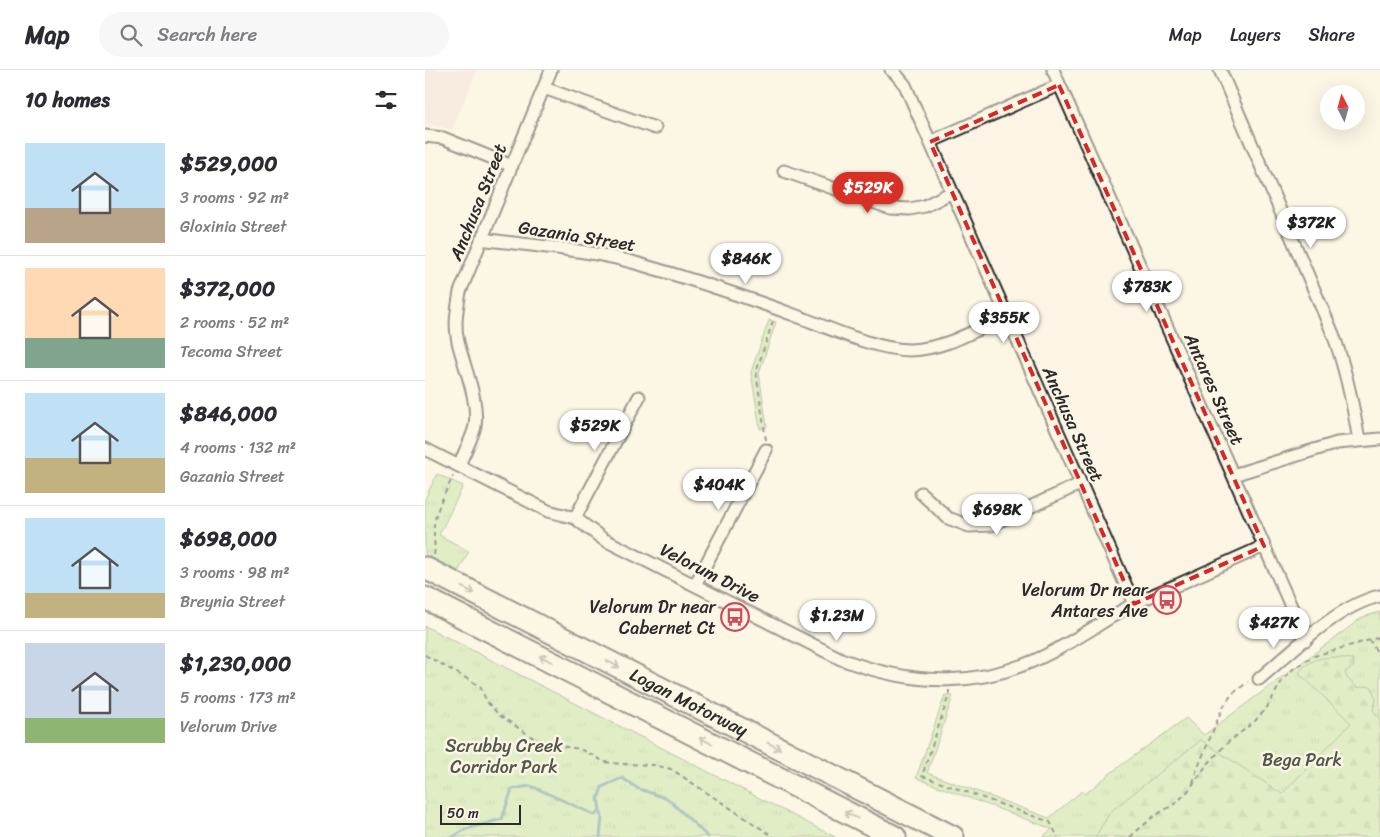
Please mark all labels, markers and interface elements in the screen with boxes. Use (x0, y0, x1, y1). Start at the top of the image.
search box (99, 12, 449, 57)
text: Map (25, 14, 69, 56)
text: Search here (157, 18, 257, 51)
text: Map (1169, 19, 1202, 51)
text: Layers (1230, 19, 1281, 51)
text: Share (1309, 19, 1355, 51)
icon: search (117, 21, 145, 49)
text: 10 homes (25, 81, 110, 119)
north arrow (1320, 85, 1365, 130)
map controls (1320, 85, 1365, 130)
icon: filters (372, 86, 400, 114)
street label: Anchusa Street (440, 138, 516, 266)
text: $529,000 (180, 145, 277, 183)
icon: home (65, 163, 125, 223)
pin: $529K (833, 172, 903, 214)
text: $529K (843, 173, 893, 202)
text: 3 rooms · 92 m² (180, 183, 289, 212)
pin: $372K (1276, 206, 1346, 249)
text: $372K (1287, 208, 1335, 237)
street label: Gazania Street (516, 211, 638, 261)
text: Gloxinia Street (180, 212, 287, 241)
pin: $846K (711, 242, 781, 285)
text: $846K (721, 244, 771, 273)
text: $372,000 (180, 270, 275, 308)
pin: $783K (1112, 270, 1182, 313)
text: $783K (1123, 272, 1171, 301)
icon: home (65, 288, 125, 348)
pin: $355K (969, 302, 1039, 344)
text: $355K (980, 303, 1028, 332)
text: 2 rooms · 52 m² (180, 308, 289, 337)
street label: Antares Street (1174, 327, 1253, 451)
text: Tecoma Street (180, 337, 283, 366)
street label: Anchusa Street (1033, 360, 1113, 487)
text: $846,000 (180, 395, 277, 433)
pin: $529K (560, 410, 630, 452)
text: $529K (570, 411, 620, 440)
icon: home (65, 413, 125, 473)
text: 4 rooms · 132 m² (180, 433, 296, 462)
text: Gazania Street (180, 462, 285, 491)
pin: $404K (684, 468, 754, 511)
text: $404K (694, 470, 744, 499)
pin: $698K (962, 494, 1032, 536)
text: $698K (972, 495, 1022, 524)
text: $698,000 (180, 520, 277, 558)
street label: Velorum Drive (654, 534, 766, 612)
icon: home (65, 538, 125, 598)
text: 3 rooms · 98 m² (180, 558, 289, 587)
place label: Velorum Dr near Antares Ave (1021, 574, 1150, 627)
one-way arrow (461, 585, 476, 595)
bus stop icon: Velorum Dr near Antares Ave (1152, 585, 1182, 615)
text: Breynia Street (180, 587, 285, 616)
place label: Velorum Dr near Cabernet Ct (589, 591, 718, 644)
pin: $1.23M (796, 600, 878, 642)
text: $1.23M (810, 601, 864, 630)
bus stop icon: Velorum Dr near Cabernet Ct (720, 602, 750, 632)
pin: $427K (1239, 606, 1309, 649)
text: $427K (1250, 608, 1298, 637)
text: $1,230,000 (180, 645, 291, 683)
one-way arrow (539, 654, 554, 663)
street label: Logan Motorway (624, 659, 754, 746)
one-way arrow (605, 660, 620, 669)
icon: home (65, 663, 125, 723)
text: 5 rooms · 173 m² (180, 683, 296, 712)
text: Velorum Drive (180, 712, 277, 741)
park label: Scrubby Creek Corridor Park (445, 730, 563, 783)
one-way arrow (699, 736, 714, 746)
one-way arrow (766, 741, 781, 751)
park label: Bega Park (1262, 744, 1342, 776)
text: 50 m (447, 801, 479, 826)
scale bar (440, 802, 521, 825)
one-way arrow (844, 810, 859, 819)

